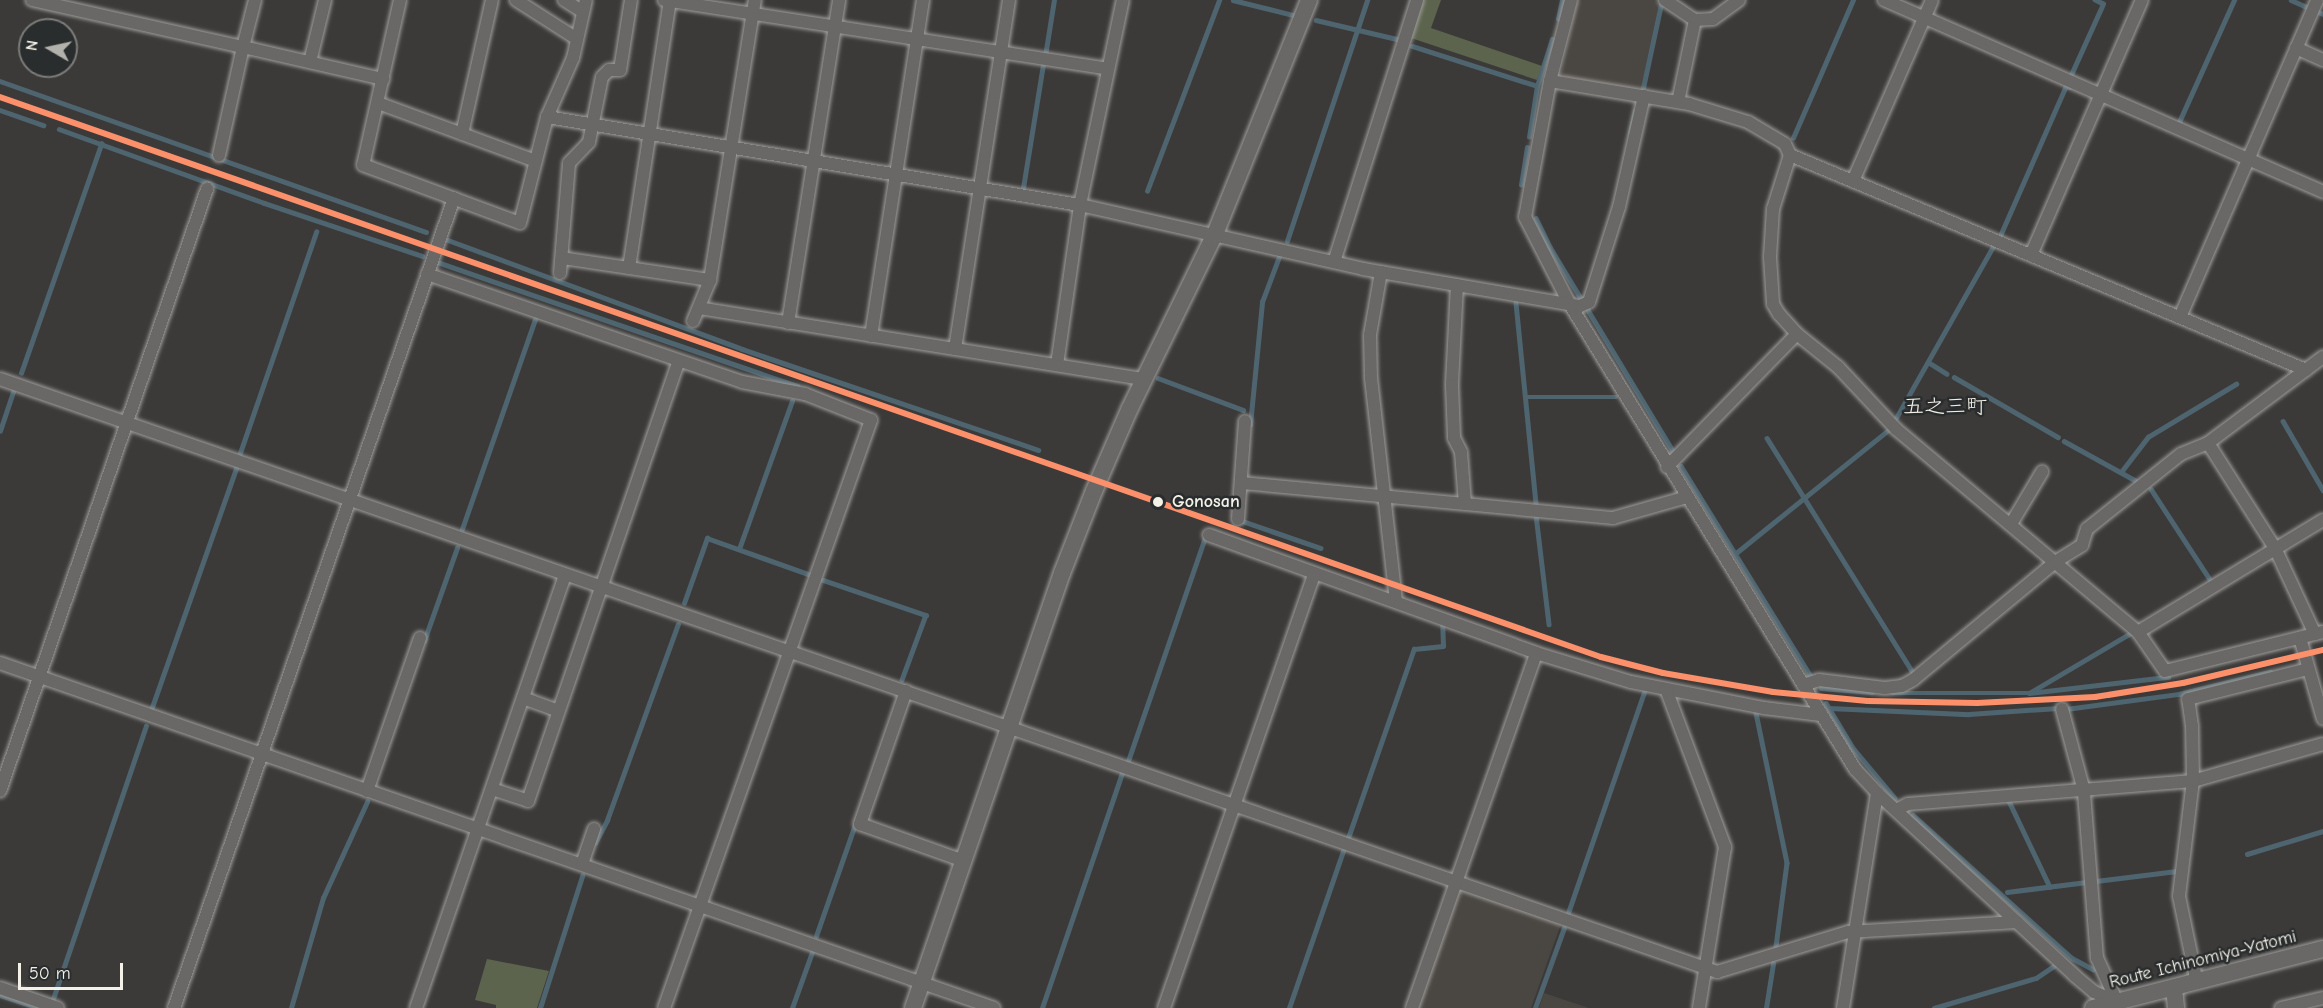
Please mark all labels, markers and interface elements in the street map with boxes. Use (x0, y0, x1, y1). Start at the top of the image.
north arrow (18, 18, 78, 78)
text: N (22, 39, 42, 52)
district label: 五之三町 (1903, 393, 1987, 419)
place label: Gonosan (1172, 491, 1240, 513)
marker: Gonosan (1149, 493, 1167, 511)
street label: Route Ichinomiya-Yatomi (2107, 926, 2299, 994)
scale bar (21, 951, 126, 989)
text: 50 m (29, 963, 71, 984)

